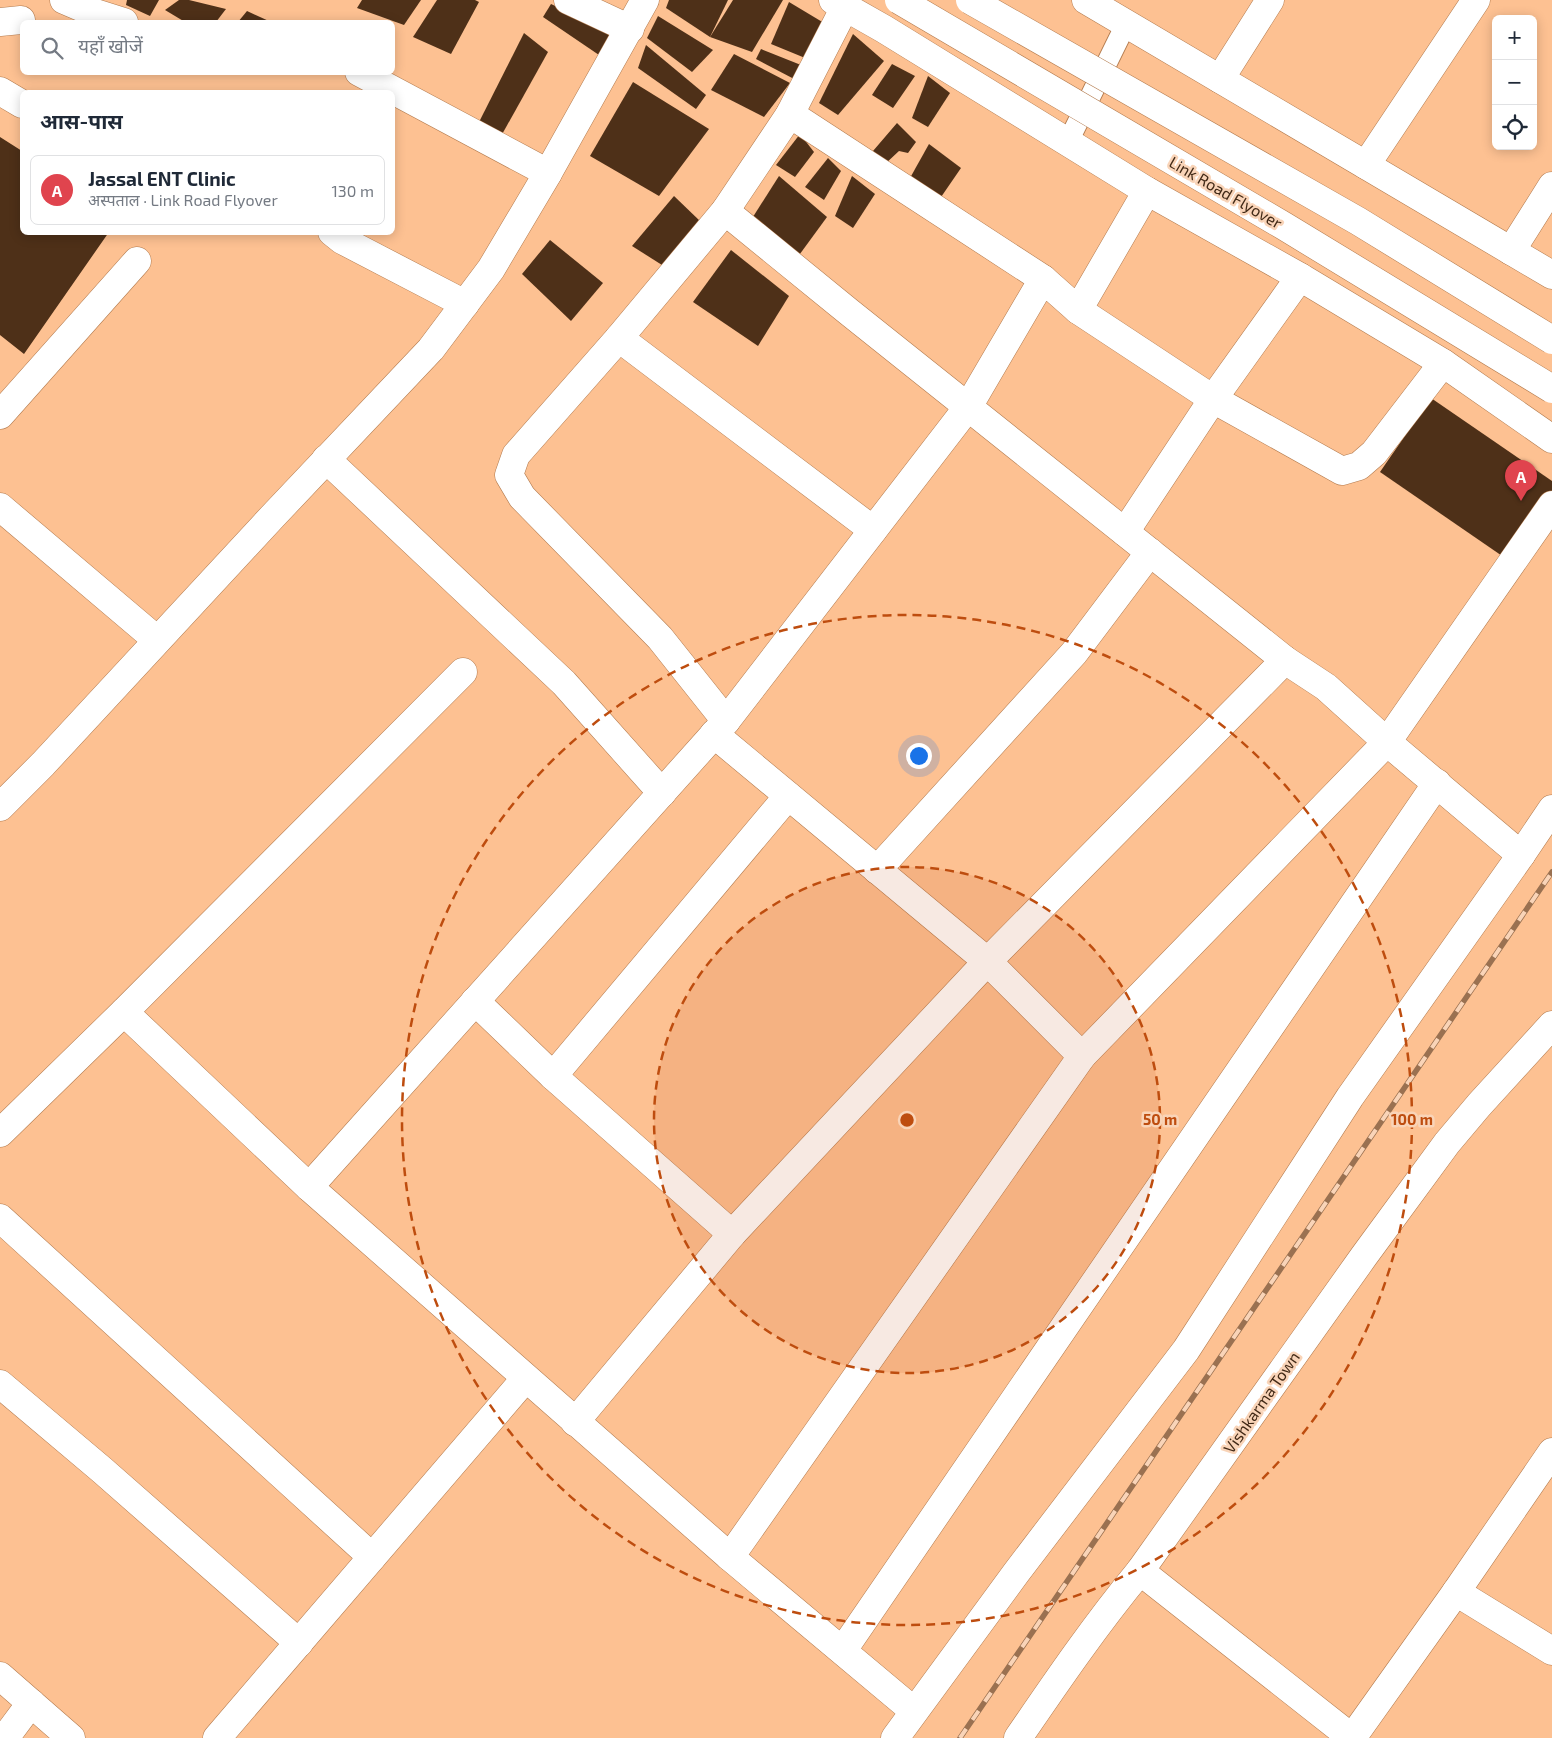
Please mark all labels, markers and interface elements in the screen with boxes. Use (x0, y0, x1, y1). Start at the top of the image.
map controls (1492, 15, 1537, 150)
button: + (1492, 15, 1537, 60)
search box (20, 20, 395, 75)
icon: search (38, 34, 66, 62)
text: यहाँ खोजें (78, 34, 143, 57)
button: − (1492, 60, 1537, 105)
button: locate (1492, 105, 1537, 150)
text: आस-पास (40, 108, 123, 133)
street label: Link Road Flyover (1166, 152, 1286, 232)
text: Jassal ENT Clinic (88, 167, 236, 190)
text: A (52, 181, 62, 200)
text: 130 m (332, 181, 374, 200)
text: अस्पताल · Link Road Flyover (88, 190, 278, 209)
pin: A (1505, 460, 1537, 501)
your location (906, 743, 932, 769)
text: 50 m (1143, 1110, 1177, 1128)
text: 100 m (1391, 1110, 1433, 1128)
centre of rings (898, 1111, 916, 1129)
street label: Vishkarma Town (1219, 1348, 1303, 1456)

